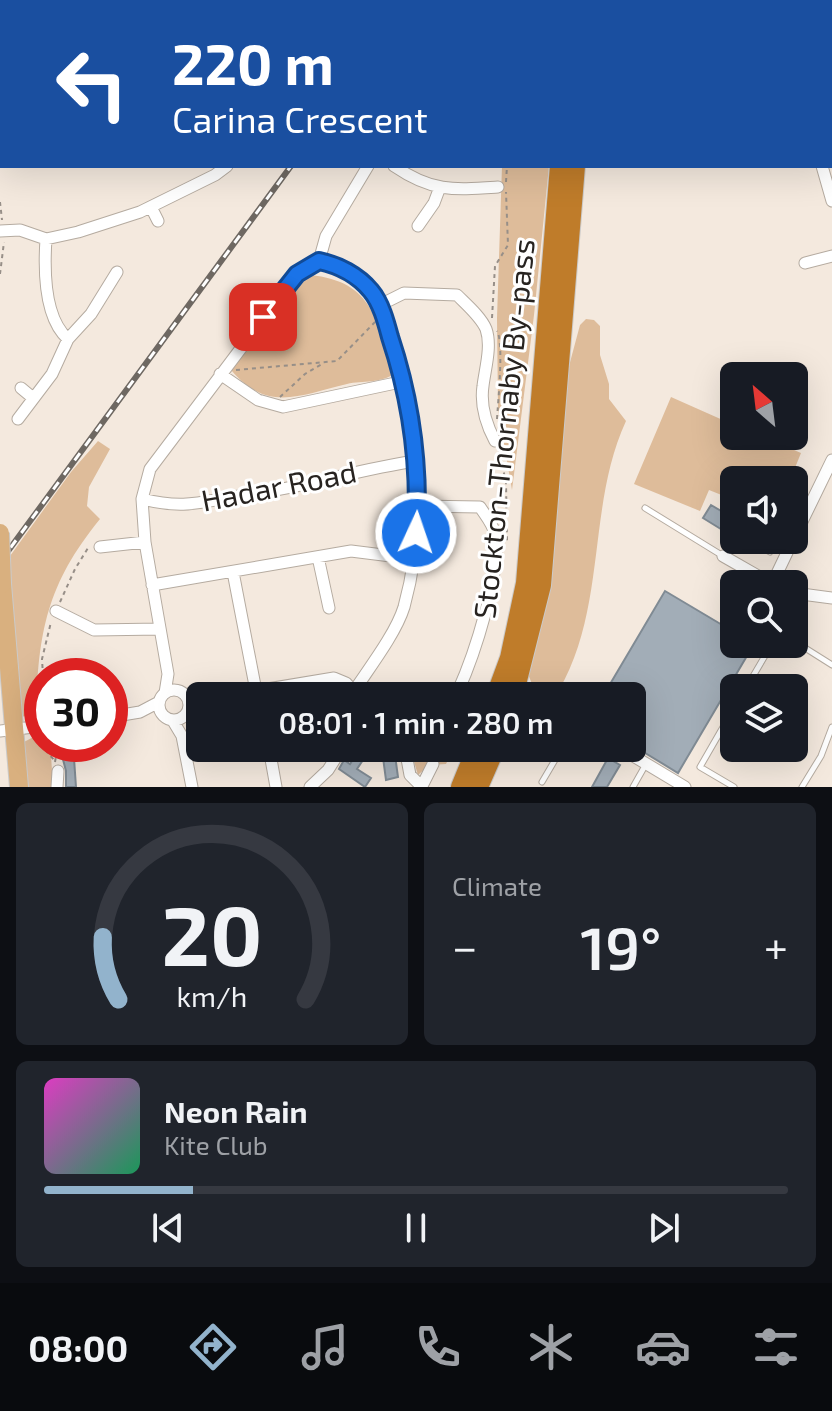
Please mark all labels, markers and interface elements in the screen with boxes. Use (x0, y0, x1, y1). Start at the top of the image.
text: 220 m (172, 29, 334, 96)
icon: left (40, 32, 144, 136)
text: Carina Crescent (172, 97, 428, 140)
street label: Stockton-Thornaby By-pass (465, 237, 541, 621)
pin (229, 283, 297, 351)
icon: arrive (241, 295, 285, 339)
north arrow (720, 362, 808, 450)
map controls (720, 362, 808, 762)
street label: Hadar Road (198, 452, 359, 518)
button: sound (720, 466, 808, 554)
position arrow (374, 491, 458, 575)
button: search (720, 570, 808, 658)
speed limit sign: 30 (24, 658, 128, 762)
button: layers (720, 674, 808, 762)
text: 08:01 · 1 min · 280 m (279, 704, 553, 740)
text: Climate (452, 870, 542, 901)
text: 20 (162, 883, 262, 983)
text: 19° (580, 910, 661, 982)
text: − (452, 919, 478, 972)
text: + (764, 919, 788, 972)
text: km/h (177, 978, 247, 1013)
text: Neon Rain (164, 1093, 308, 1129)
text: Kite Club (164, 1129, 268, 1160)
icon: previous (146, 1206, 190, 1250)
icon: pause (394, 1206, 438, 1250)
icon: next (642, 1206, 686, 1250)
icon: directions (185, 1319, 241, 1375)
icon: music (297, 1319, 353, 1375)
icon: phone (410, 1319, 466, 1375)
icon: climate (523, 1319, 579, 1375)
icon: car (635, 1319, 691, 1375)
icon: filters (748, 1319, 804, 1375)
text: 08:00 (28, 1326, 128, 1369)

